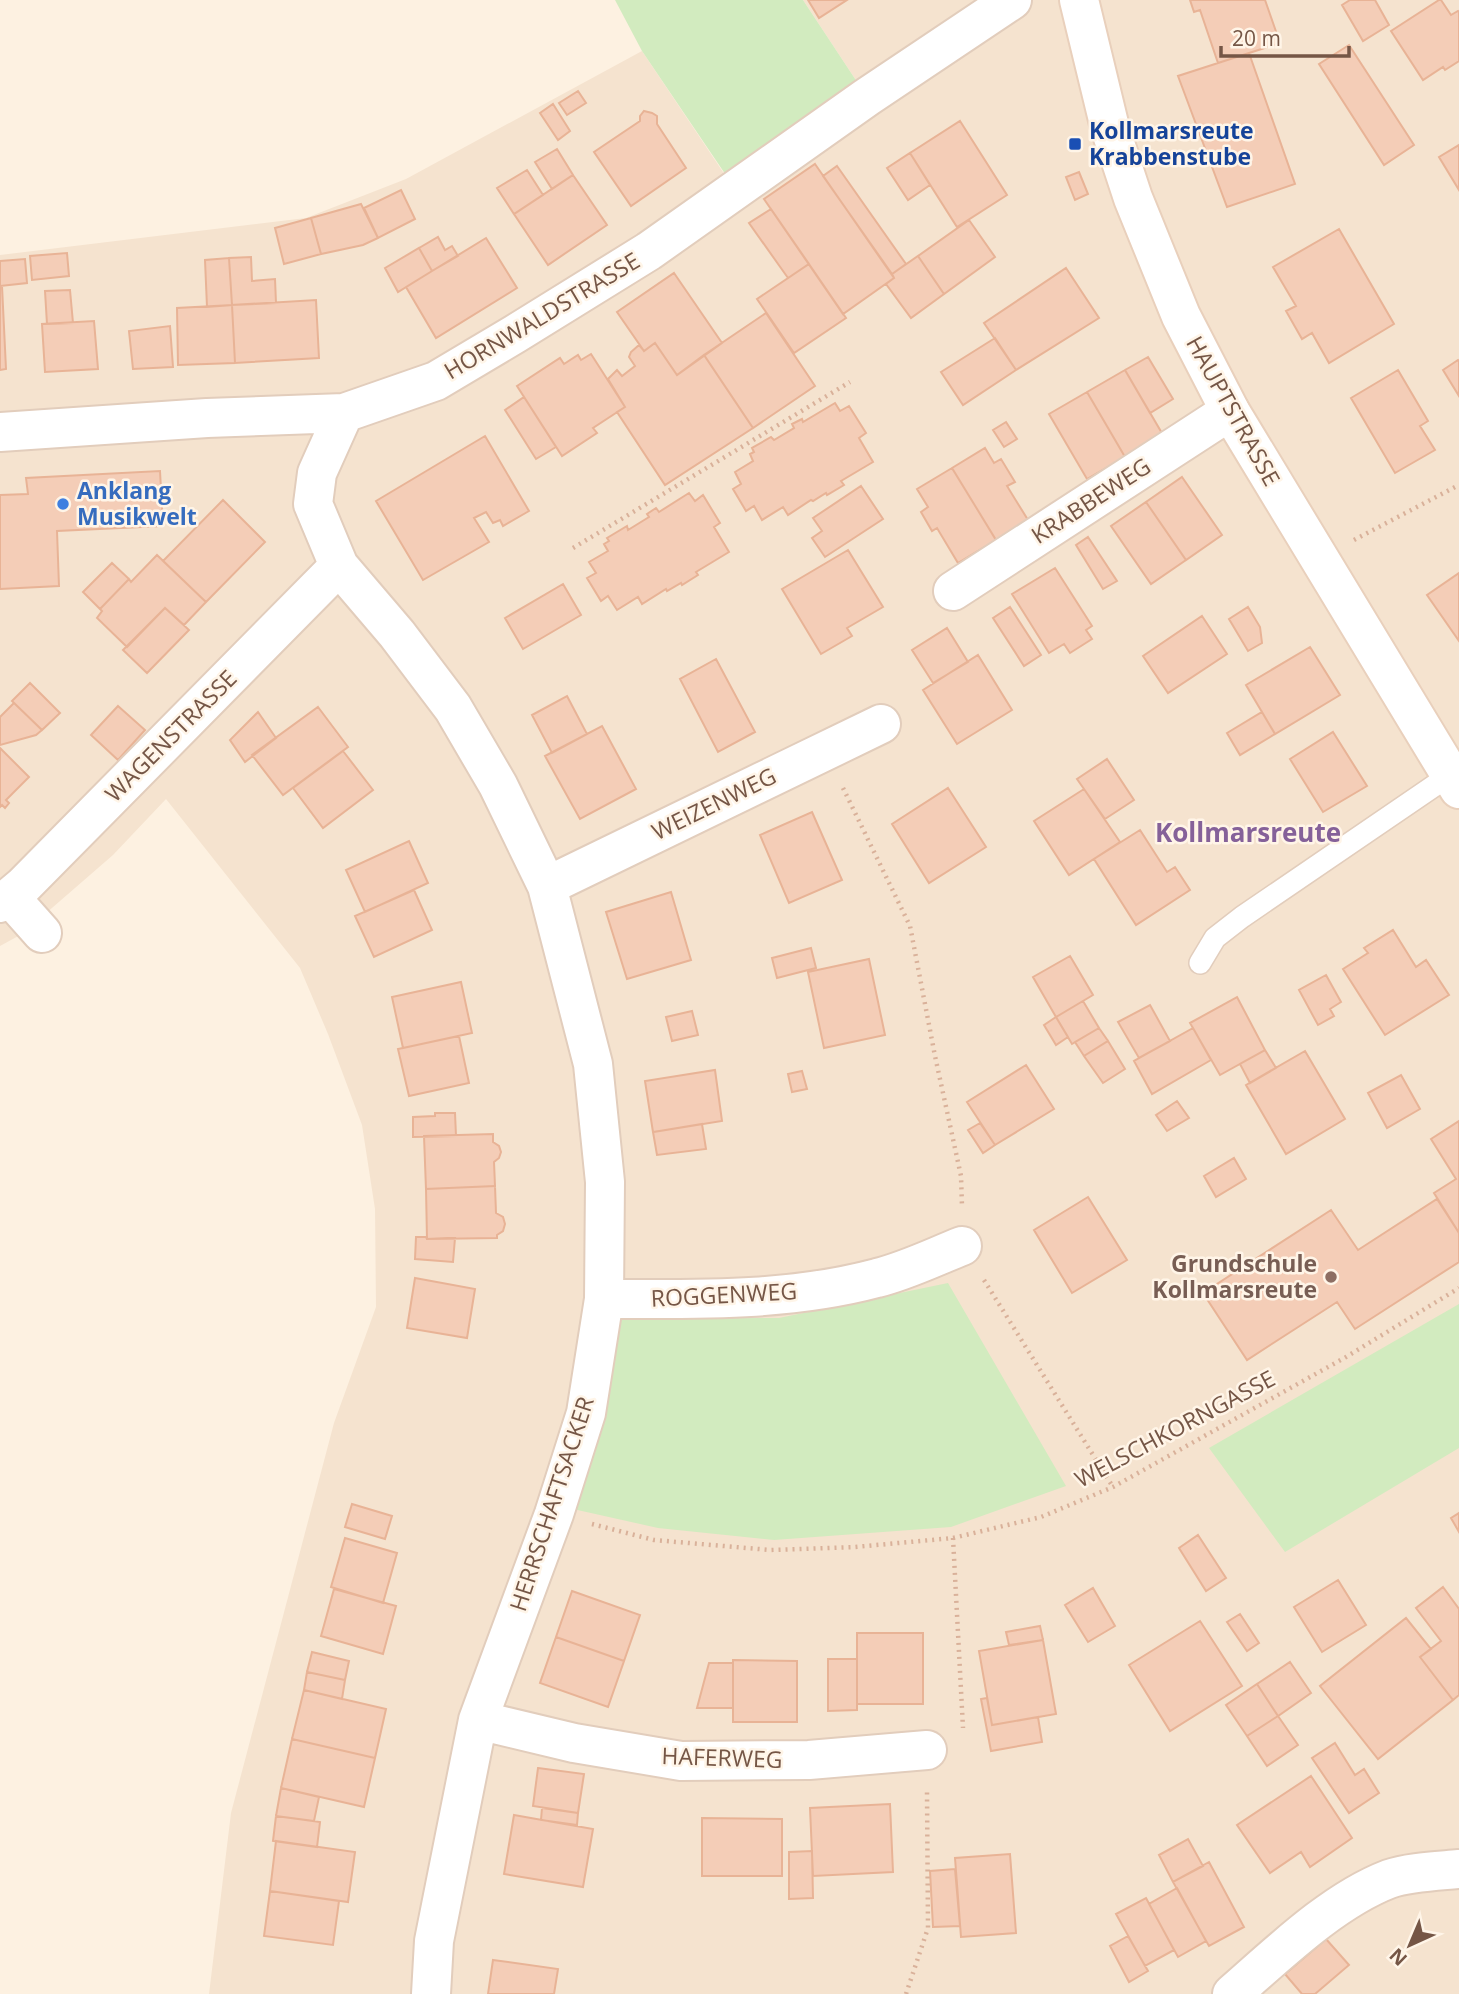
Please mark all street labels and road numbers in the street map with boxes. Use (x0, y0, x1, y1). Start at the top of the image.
street label: HORNWALDSTRASSE (438, 244, 645, 386)
street label: HAUPTSTRASSE (1179, 330, 1288, 491)
street label: KRABBEWEG (1025, 450, 1156, 551)
street label: WAGENSTRASSE (97, 662, 243, 808)
street label: WEIZENWEG (646, 759, 781, 847)
street label: ROGGENWEG (650, 1274, 798, 1314)
street label: WELSCHKORNGASSE (1069, 1362, 1280, 1495)
street label: HERRSCHAFTSACKER (501, 1392, 601, 1615)
street label: HAFERWEG (661, 1739, 783, 1775)

